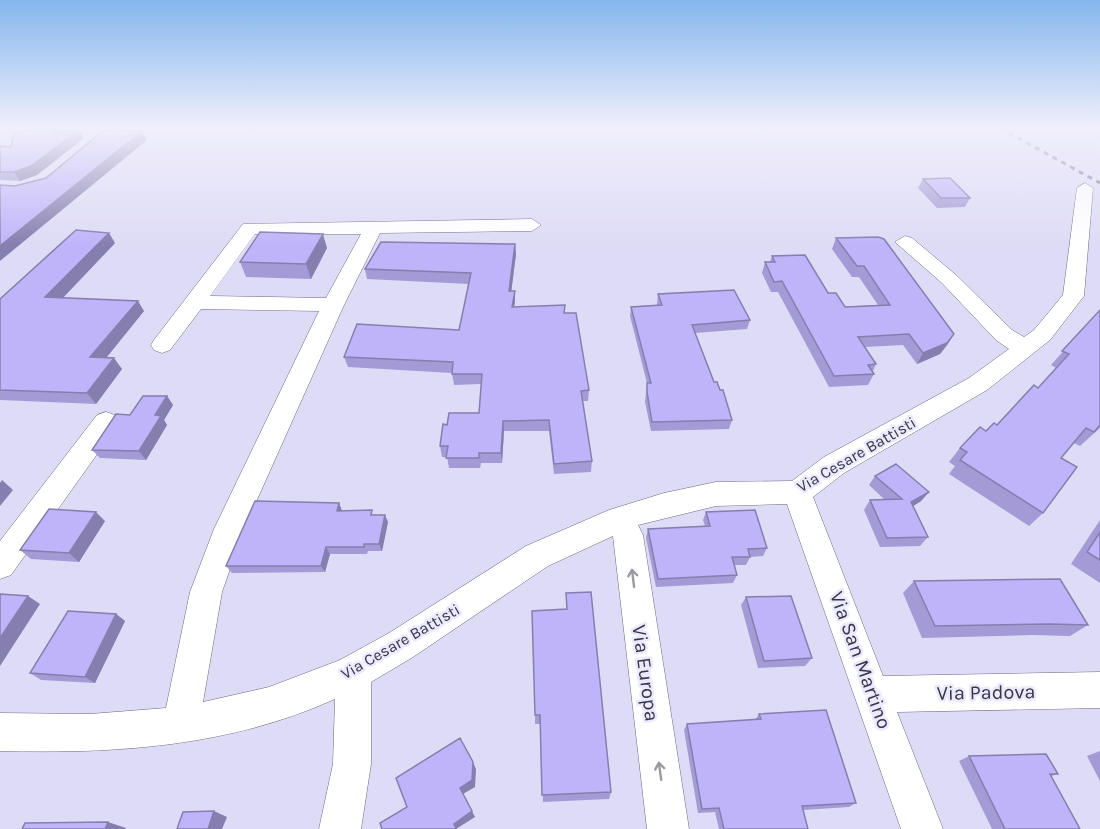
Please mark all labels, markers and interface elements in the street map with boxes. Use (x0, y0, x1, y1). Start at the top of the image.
street label: Via Cesare Battisti (793, 413, 919, 496)
one-way arrow (627, 569, 638, 588)
street label: Via San Martino (825, 588, 896, 732)
street label: Via Cesare Battisti (337, 600, 463, 683)
street label: Via Europa (627, 623, 664, 723)
street label: Via Padova (936, 680, 1036, 705)
one-way arrow (654, 762, 665, 782)

